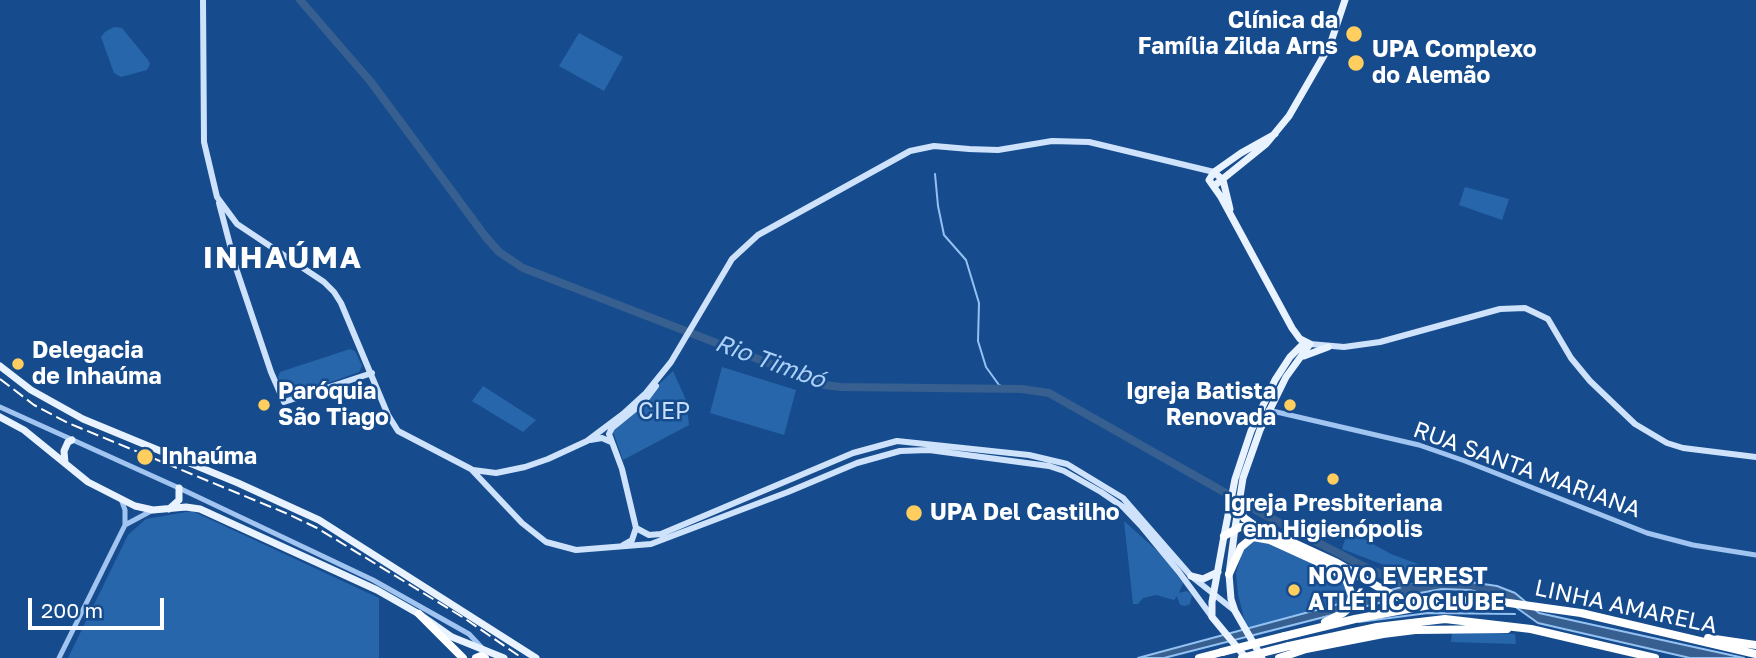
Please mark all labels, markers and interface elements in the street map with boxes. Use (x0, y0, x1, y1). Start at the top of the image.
place label: Clínica da Família Zilda Arns (1138, 7, 1338, 61)
marker: Clínica da Família Zilda Arns (1344, 24, 1364, 44)
place label: UPA Complexo do Alemão (1372, 36, 1537, 90)
marker: UPA Complexo do Alemão (1346, 53, 1366, 73)
district label: INHAÚMA (204, 240, 362, 276)
water label: Rio Timbó (711, 329, 829, 395)
place label: Delegacia de Inhaúma (32, 337, 162, 391)
marker: Delegacia de Inhaúma (10, 356, 26, 372)
place label: Paróquia São Tiago (278, 378, 389, 432)
place label: Igreja Batista Renovada (1126, 378, 1276, 432)
marker: Paróquia São Tiago (256, 397, 272, 413)
marker: Igreja Batista Renovada (1282, 397, 1298, 413)
park label: CIEP (638, 398, 690, 426)
street label: RUA SANTA MARIANA (1410, 416, 1644, 524)
place label: Inhaúma (161, 443, 257, 471)
marker: Inhaúma (135, 447, 155, 467)
marker: Igreja Presbiteriana em Higienópolis (1325, 471, 1341, 487)
place label: Igreja Presbiteriana em Higienópolis (1223, 490, 1443, 544)
place label: UPA Del Castilho (930, 499, 1120, 527)
marker: UPA Del Castilho (904, 503, 924, 523)
place label: NOVO EVEREST ATLÉTICO CLUBE (1308, 563, 1505, 617)
street label: LINHA AMARELA (1532, 574, 1720, 640)
marker: NOVO EVEREST ATLÉTICO CLUBE (1286, 582, 1302, 598)
scale bar (32, 584, 168, 628)
text: 200 m (41, 597, 103, 623)

